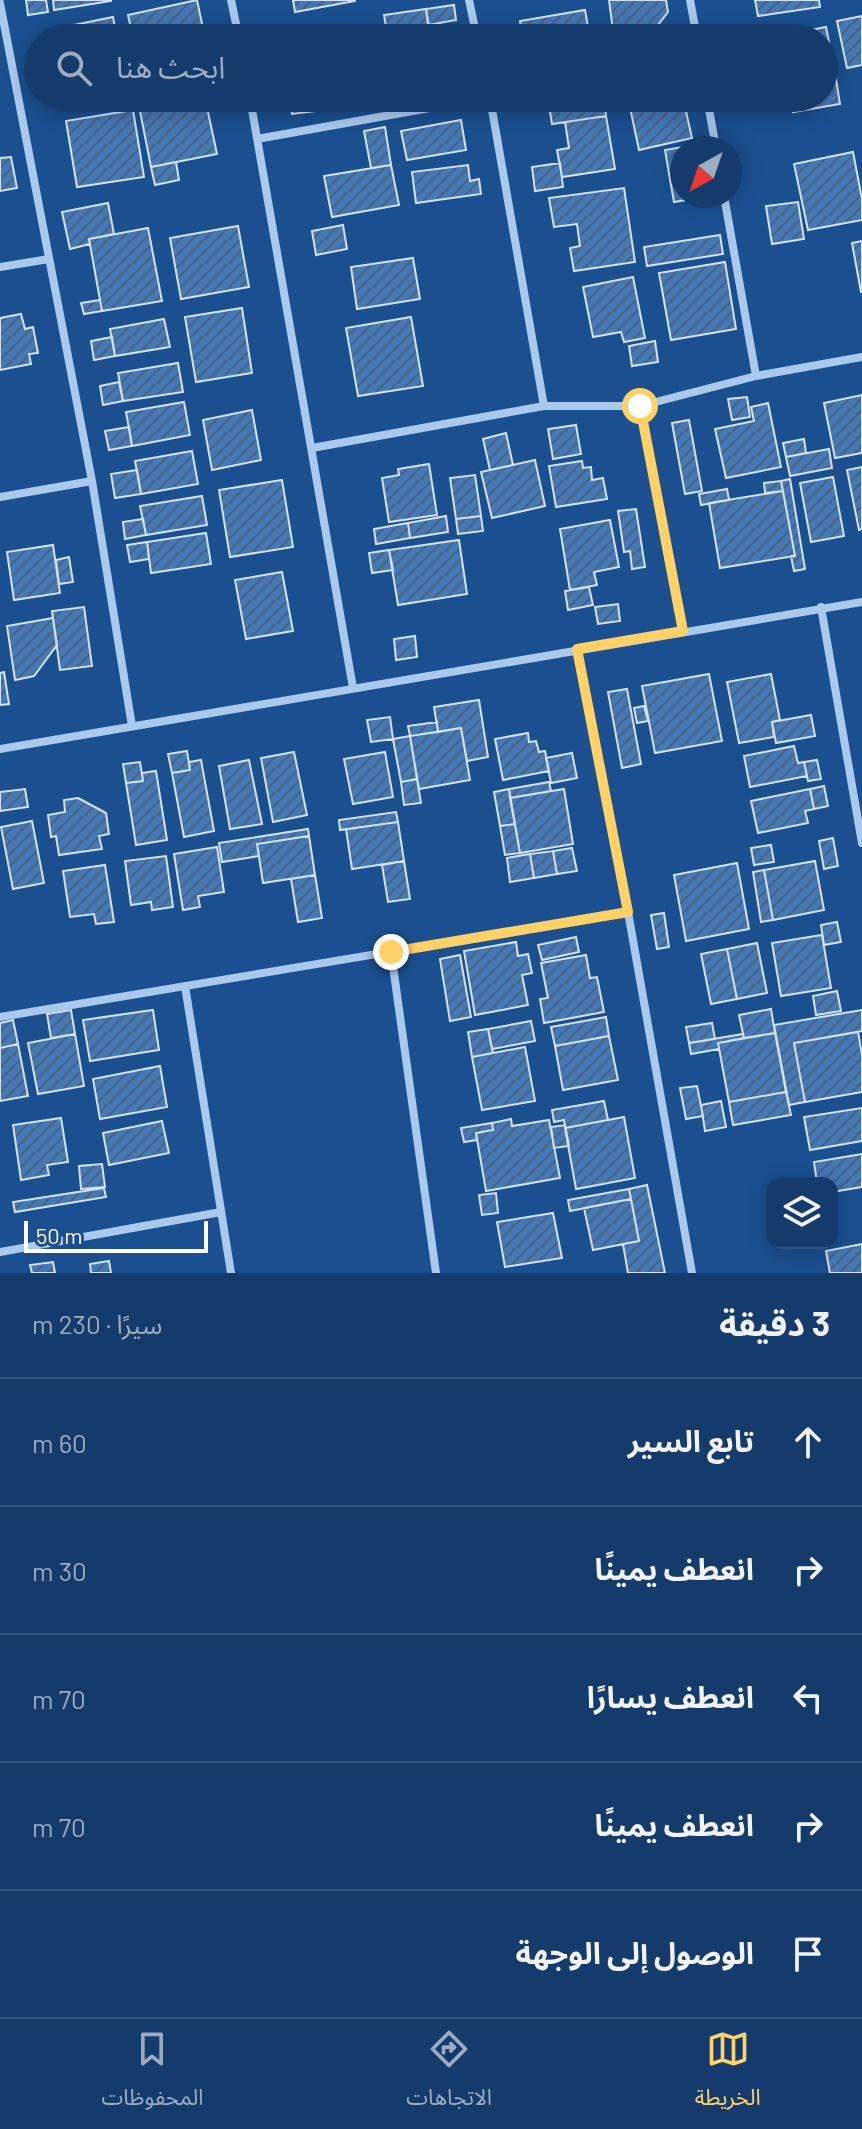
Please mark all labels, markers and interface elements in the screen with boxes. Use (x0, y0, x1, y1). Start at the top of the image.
search box (24, 24, 838, 112)
icon: search (52, 46, 96, 90)
text: ابحث هنا (116, 48, 225, 84)
north arrow (670, 136, 742, 208)
route start (622, 388, 658, 424)
route end (373, 934, 409, 970)
map controls (766, 1177, 838, 1249)
button: layers (766, 1177, 838, 1249)
scale bar (24, 1217, 208, 1253)
text: 50 m (36, 1222, 82, 1248)
text: 3 دقيقة (719, 1302, 830, 1343)
text: سيرًا · 230 m (32, 1308, 162, 1339)
icon: ahead (786, 1420, 830, 1464)
text: تابع السير (628, 1422, 754, 1458)
text: 60 m (32, 1427, 87, 1458)
icon: right (786, 1548, 830, 1592)
text: انعطف يمينًا (595, 1550, 754, 1586)
text: 30 m (32, 1555, 87, 1586)
icon: left (786, 1676, 830, 1720)
text: انعطف يسارًا (587, 1678, 754, 1714)
text: 70 m (32, 1683, 86, 1714)
icon: right (786, 1804, 830, 1848)
text: انعطف يمينًا (595, 1806, 754, 1842)
text: 70 m (32, 1811, 86, 1842)
icon: arrive (786, 1932, 830, 1976)
text: الوصول إلى الوجهة (515, 1934, 754, 1970)
tab: المحفوظات (101, 2027, 203, 2121)
tab: الاتجاهات (406, 2027, 492, 2121)
tab: الخريطة (695, 2027, 761, 2121)

